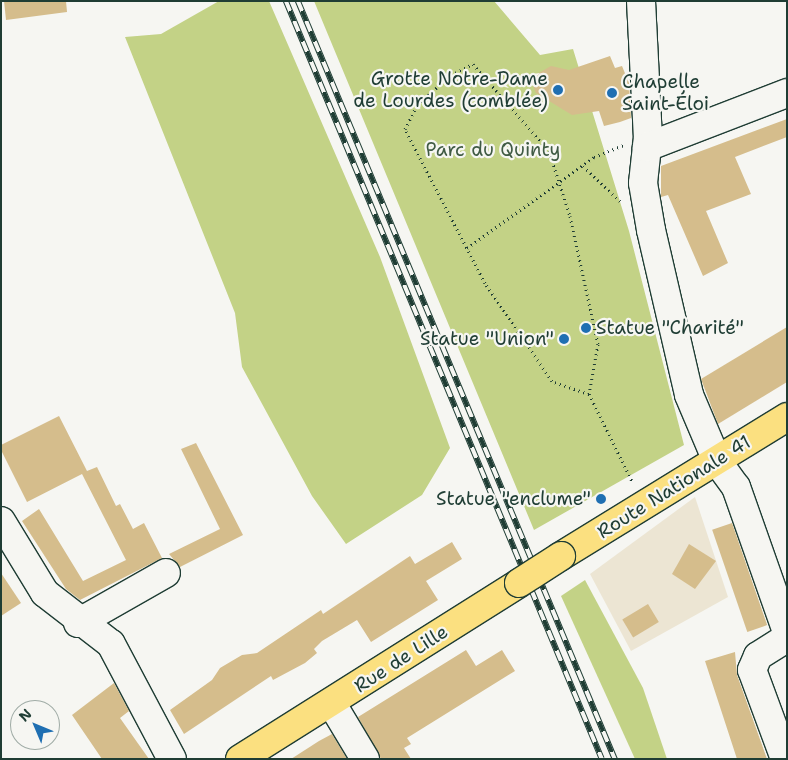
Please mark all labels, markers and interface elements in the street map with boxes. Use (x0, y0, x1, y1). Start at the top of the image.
place label: Grotte Notre-Dame de Lourdes (comblée) (353, 68, 548, 112)
place label: Chapelle Saint-Éloi (622, 71, 709, 115)
marker: Grotte Notre-Dame de Lourdes (comblée) (552, 84, 564, 96)
marker: Chapelle Saint-Éloi (606, 87, 618, 99)
park label: Parc du Quinty (426, 139, 560, 161)
place label: Statue "Charité" (596, 317, 744, 339)
marker: Statue "Charité" (580, 322, 592, 334)
place label: Statue "Union" (420, 328, 554, 350)
marker: Statue "Union" (558, 333, 570, 345)
street label: Route Nationale 41 (593, 431, 755, 543)
place label: Statue "enclume" (436, 488, 591, 510)
marker: Statue "enclume" (595, 493, 607, 505)
street label: Rue de Lille (350, 620, 452, 698)
north arrow (10, 700, 60, 750)
text: N (15, 705, 35, 725)

